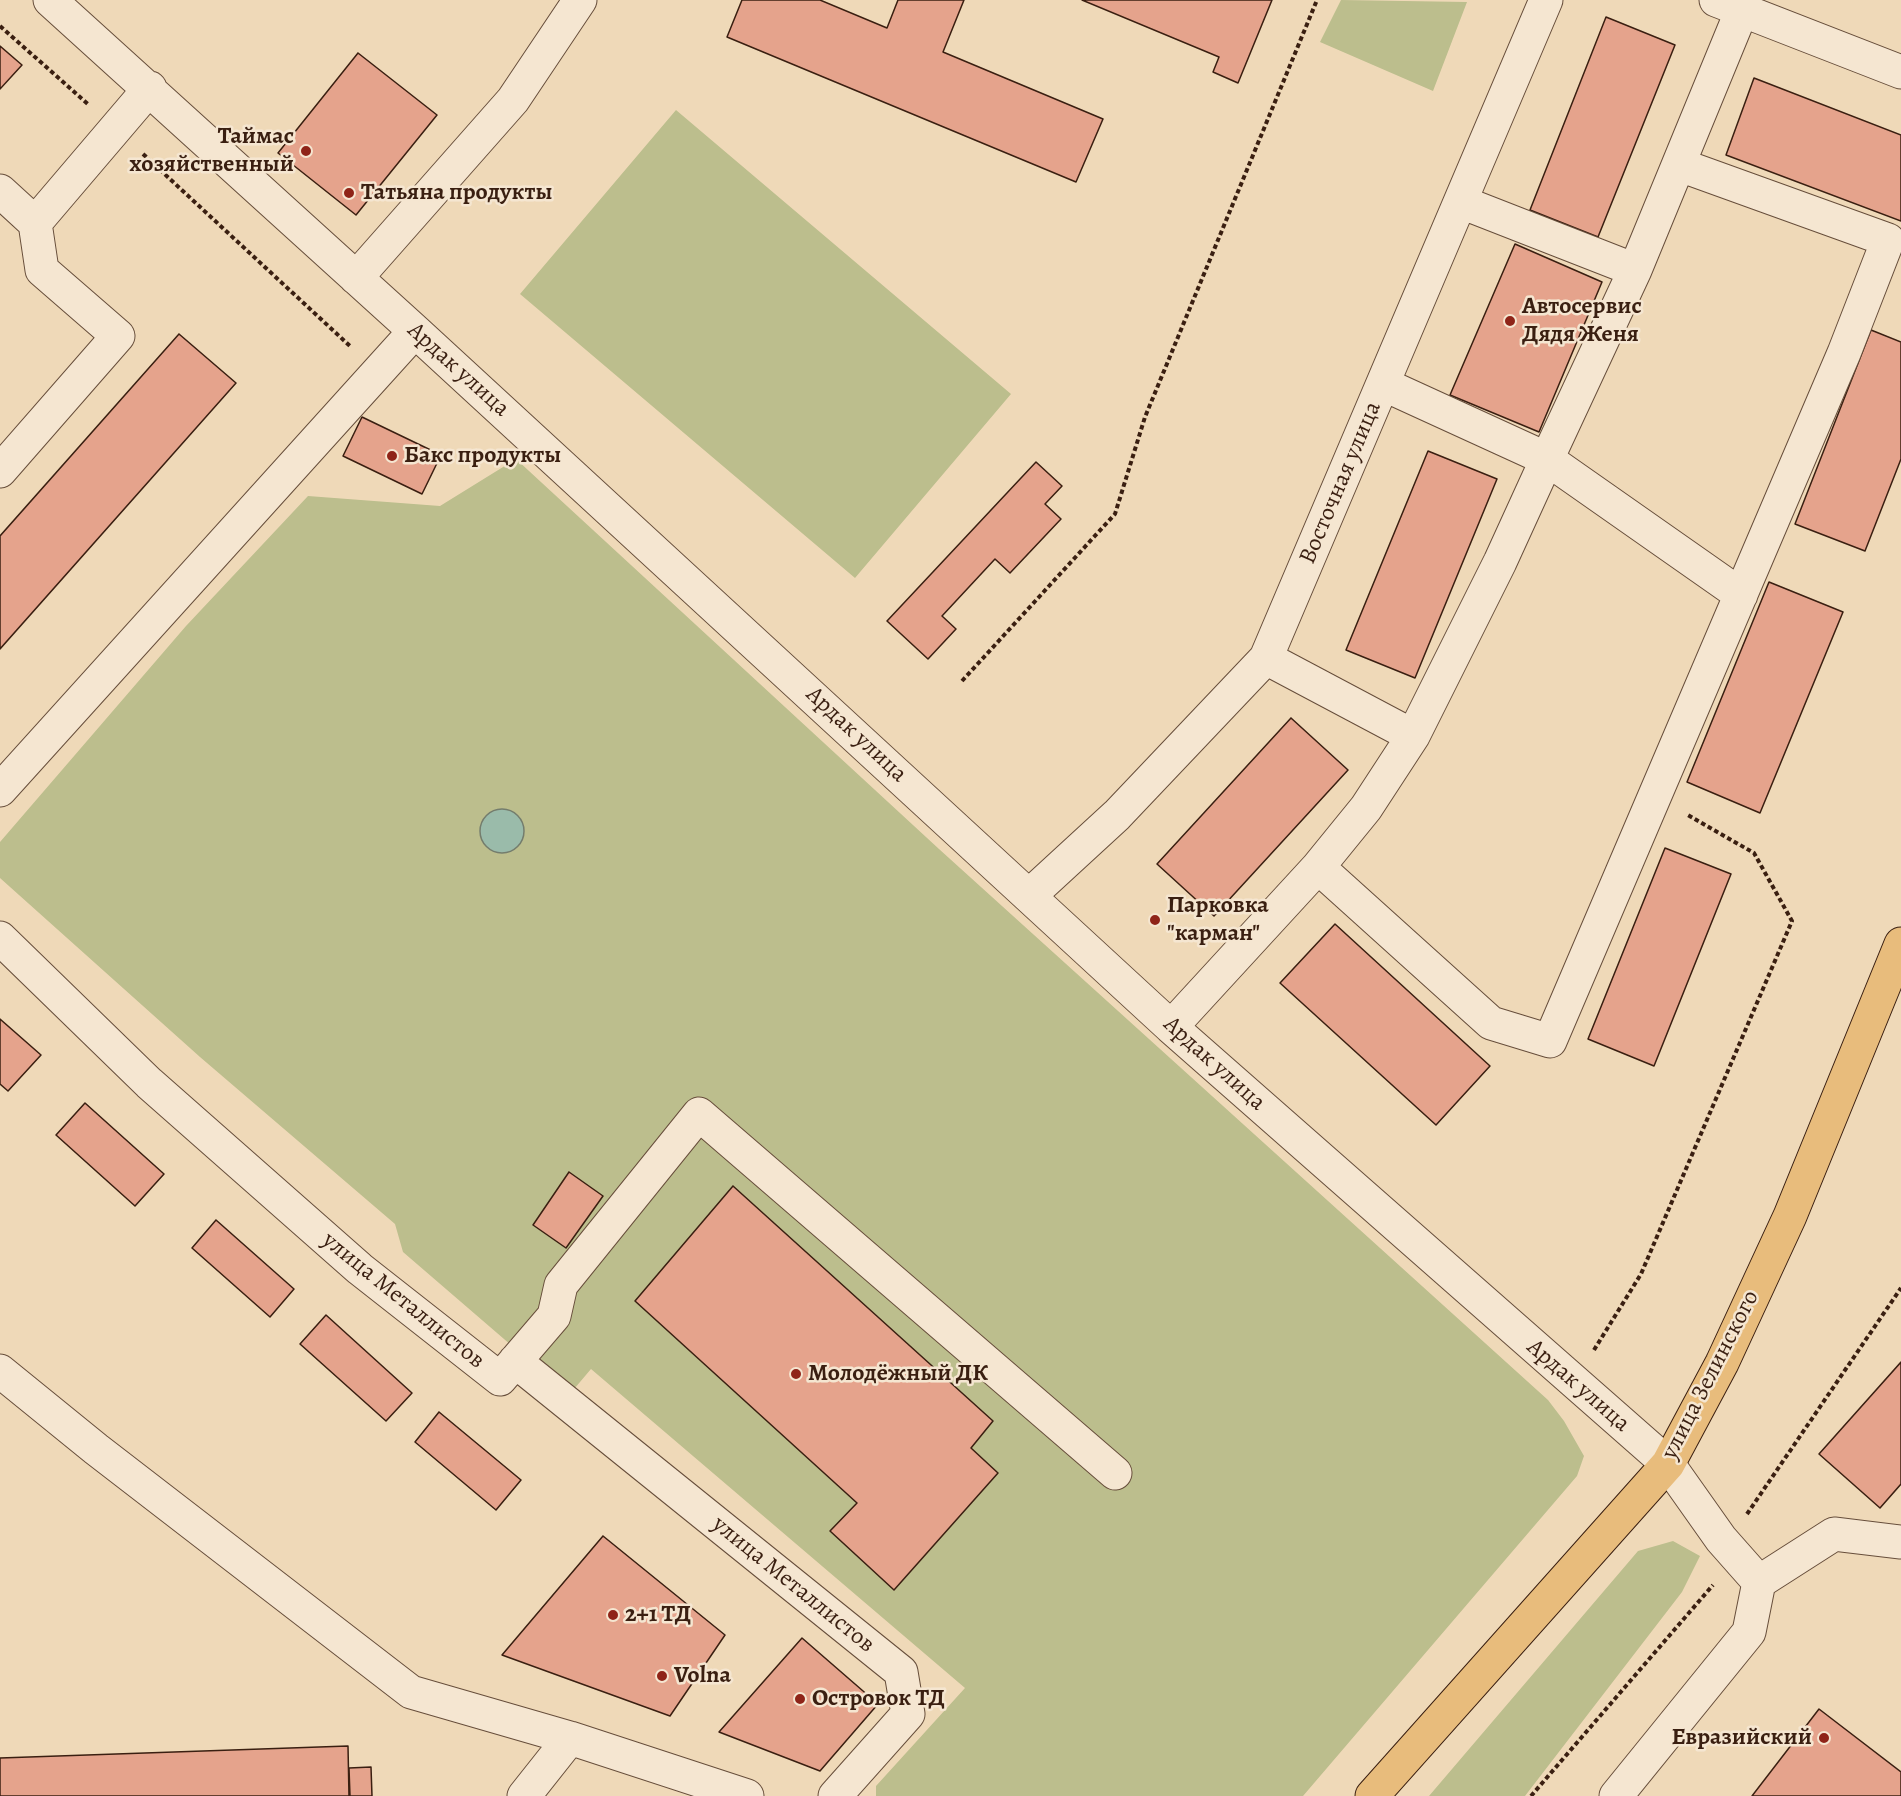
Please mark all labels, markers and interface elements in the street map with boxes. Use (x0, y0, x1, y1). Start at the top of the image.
place label: Таймас хозяйственный (129, 123, 294, 179)
marker: Таймас хозяйственный (299, 144, 313, 158)
place label: Татьяна продукты (361, 179, 552, 207)
marker: Татьяна продукты (342, 186, 356, 200)
place label: Автосервис Дядя Женя (1522, 293, 1642, 349)
marker: Автосервис Дядя Женя (1503, 314, 1517, 328)
street label: Ардак улица (401, 317, 515, 423)
street label: Восточная улица (1294, 397, 1388, 569)
place label: Бакс продукты (404, 442, 561, 470)
marker: Бакс продукты (385, 449, 399, 463)
street label: Ардак улица (800, 681, 912, 789)
place label: Парковка "карман" (1167, 892, 1269, 948)
marker: Парковка "карман" (1148, 913, 1162, 927)
street label: Ардак улица (1157, 1011, 1271, 1117)
street label: улица Металлистов (316, 1227, 490, 1375)
street label: улица Зелинского (1656, 1286, 1766, 1464)
street label: Ардак улица (1520, 1333, 1636, 1439)
place label: Молодёжный ДК (808, 1360, 988, 1388)
marker: Молодёжный ДК (789, 1367, 803, 1381)
street label: улица Металлистов (706, 1511, 880, 1659)
place label: 2+1 ТД (625, 1601, 691, 1629)
marker: 2+1 ТД (606, 1608, 620, 1622)
place label: Volna (674, 1662, 731, 1690)
marker: Volna (655, 1669, 669, 1683)
place label: Островок ТД (812, 1685, 945, 1713)
marker: Островок ТД (793, 1692, 807, 1706)
place label: Евразийский (1672, 1724, 1812, 1752)
marker: Евразийский (1817, 1731, 1831, 1745)

